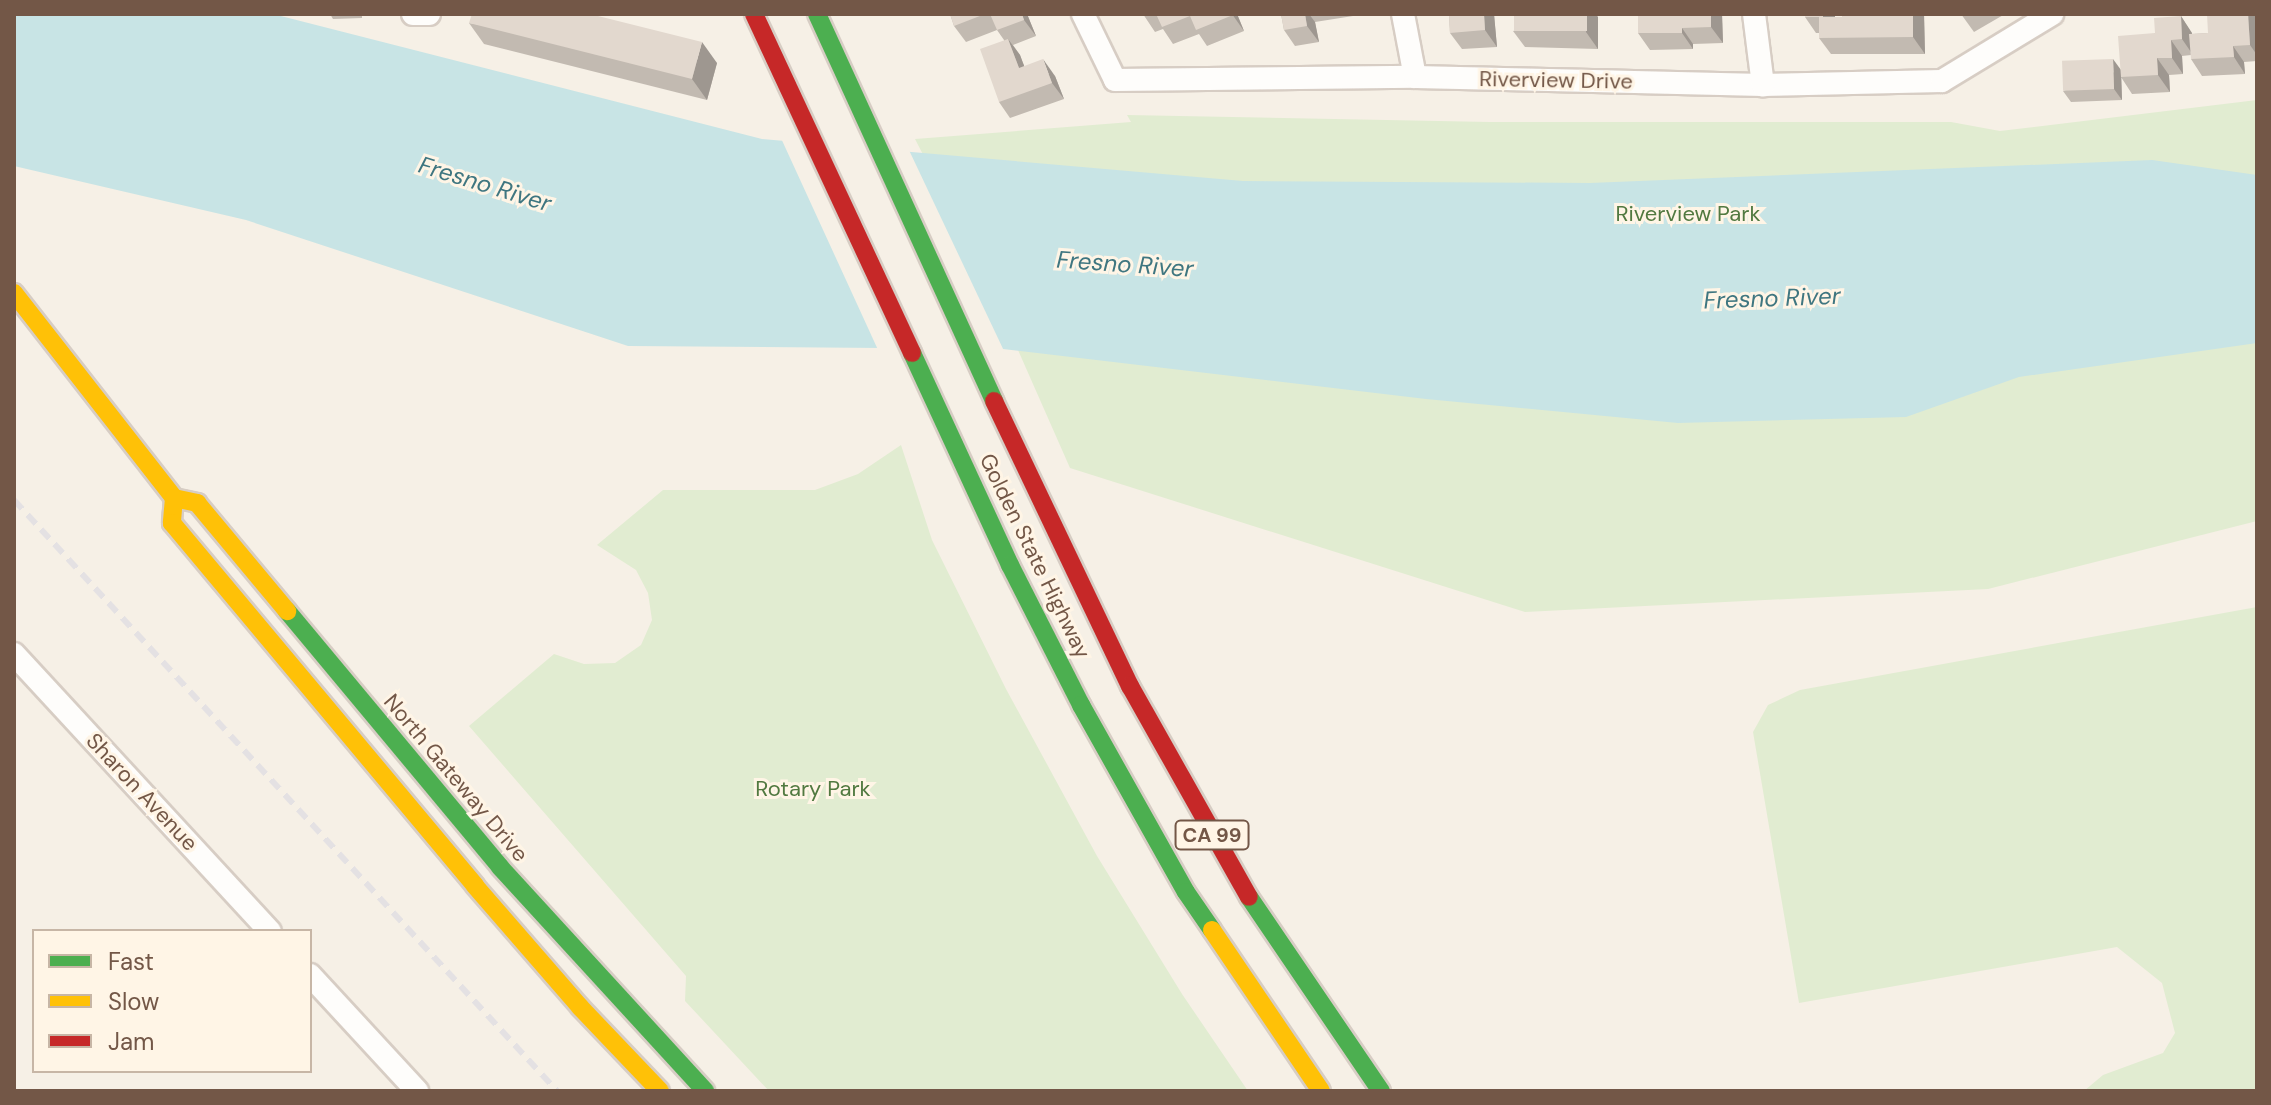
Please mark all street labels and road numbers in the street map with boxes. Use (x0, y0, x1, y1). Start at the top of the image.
street label: Riverview Drive (1479, 65, 1633, 95)
street label: Golden State Highway (974, 449, 1096, 663)
street label: North Gateway Drive (378, 689, 534, 867)
street label: Sharon Avenue (81, 728, 203, 856)
road number: CA 99 (1174, 819, 1250, 851)

